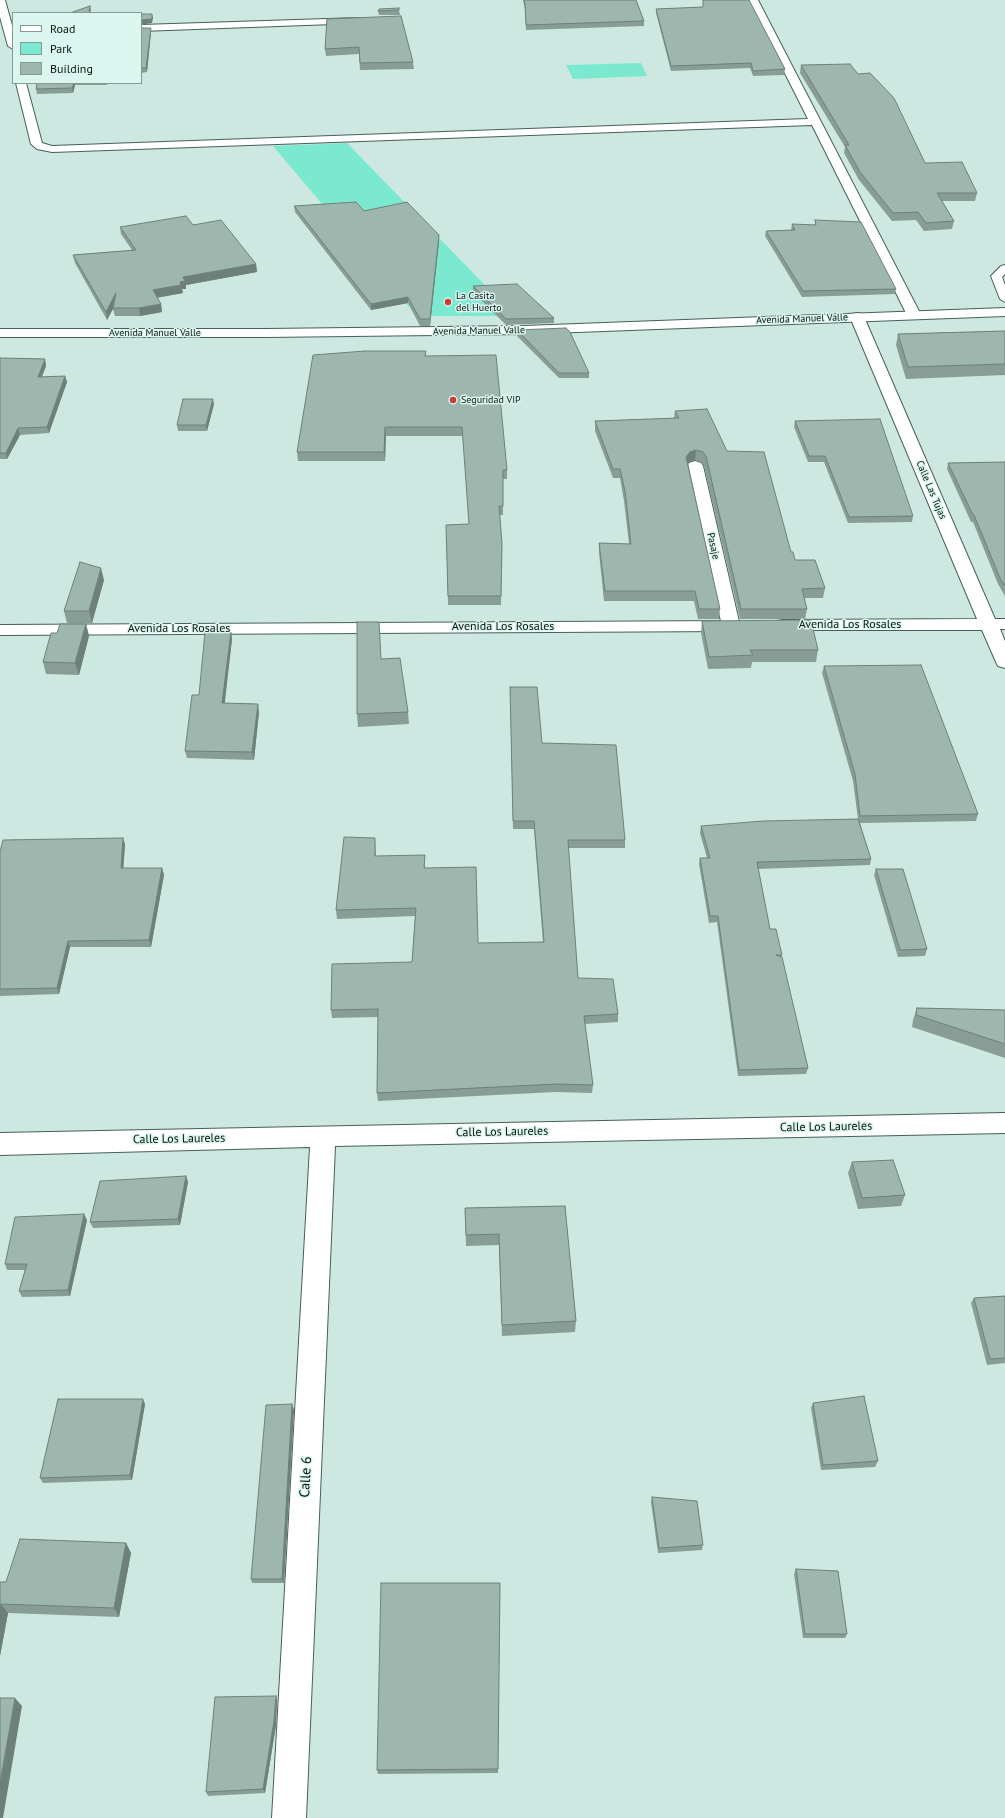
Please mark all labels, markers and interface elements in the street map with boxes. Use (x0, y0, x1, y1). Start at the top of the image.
legend (12, 12, 142, 84)
text: Road (50, 21, 75, 36)
text: Park (50, 41, 72, 56)
text: Building (50, 61, 93, 76)
place label: La Casita del Huerto (456, 290, 502, 314)
marker: La Casita del Huerto (443, 297, 453, 307)
street label: Avenida Manuel Valle (756, 311, 848, 327)
street label: Avenida Manuel Valle (433, 324, 525, 338)
street label: Avenida Manuel Valle (109, 327, 201, 339)
place label: Seguridad VIP (461, 394, 521, 406)
marker: Seguridad VIP (448, 395, 458, 405)
street label: Calle Las Tujas (913, 459, 949, 521)
street label: Pasaje (704, 531, 722, 561)
street label: Avenida Los Rosales (799, 618, 901, 632)
street label: Avenida Los Rosales (452, 620, 554, 634)
street label: Avenida Los Rosales (128, 622, 230, 636)
street label: Calle Los Laureles (780, 1119, 872, 1135)
street label: Calle Los Laureles (456, 1124, 548, 1140)
street label: Calle Los Laureles (133, 1131, 225, 1147)
street label: Calle 6 (297, 1456, 315, 1498)

